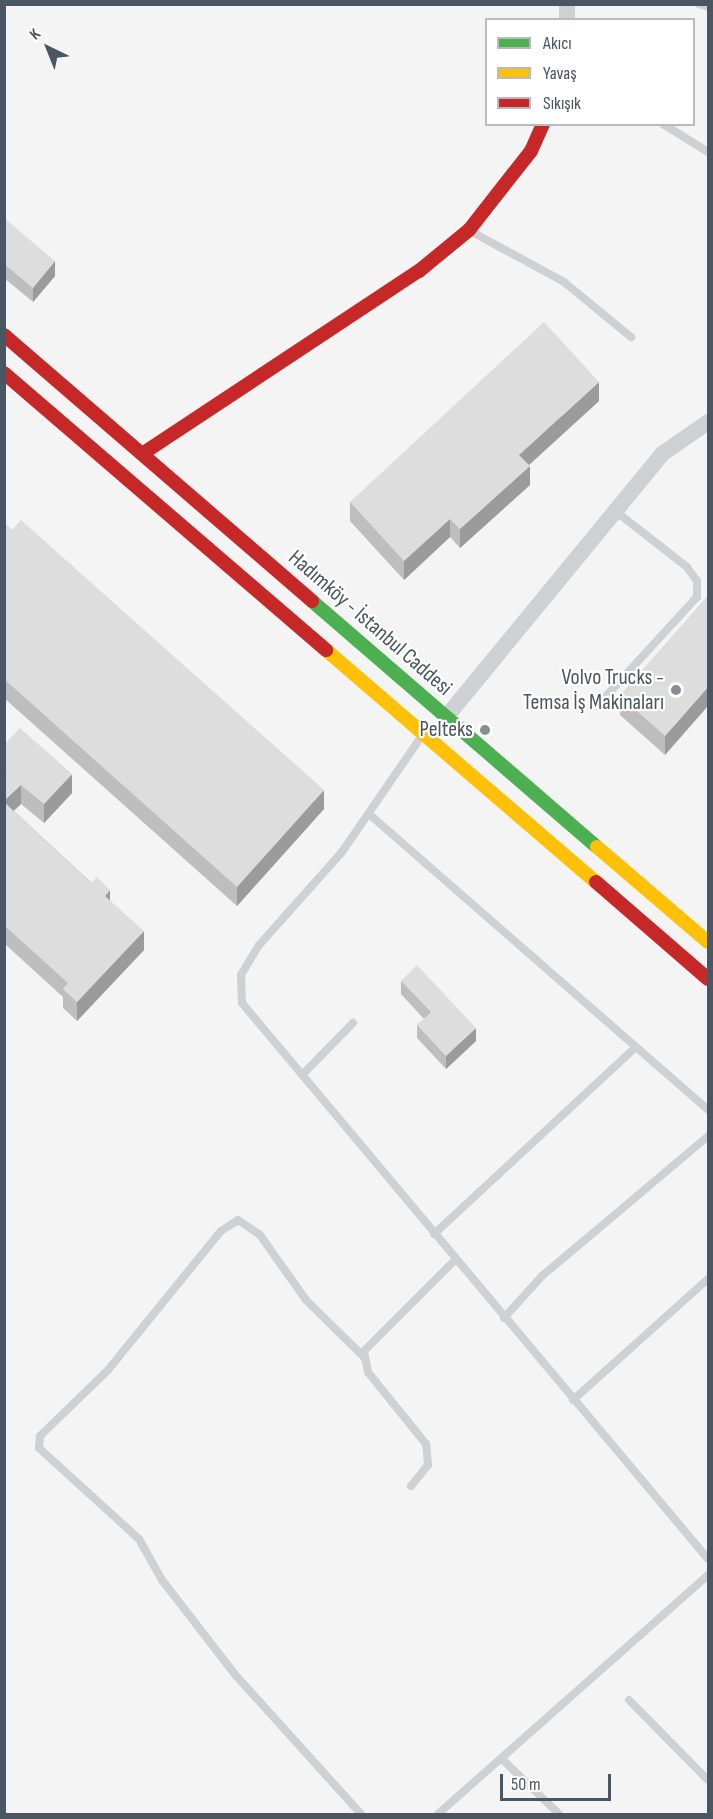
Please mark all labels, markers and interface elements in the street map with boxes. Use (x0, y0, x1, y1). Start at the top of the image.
north arrow (18, 18, 78, 78)
legend (485, 18, 695, 126)
text: K (26, 25, 45, 44)
text: Akıcı (543, 33, 572, 54)
text: Yavaş (543, 63, 577, 84)
text: Sıkışık (543, 93, 581, 114)
street label: Hadımköy - İstanbul Caddesi (283, 545, 457, 701)
place label: Volvo Trucks - Temsa İş Makinaları (523, 664, 664, 716)
marker: Volvo Trucks - Temsa İş Makinaları (669, 683, 683, 697)
place label: Pelteks (419, 717, 473, 743)
marker: Pelteks (478, 723, 492, 737)
scale bar (503, 1762, 614, 1800)
text: 50 m (511, 1774, 541, 1795)

